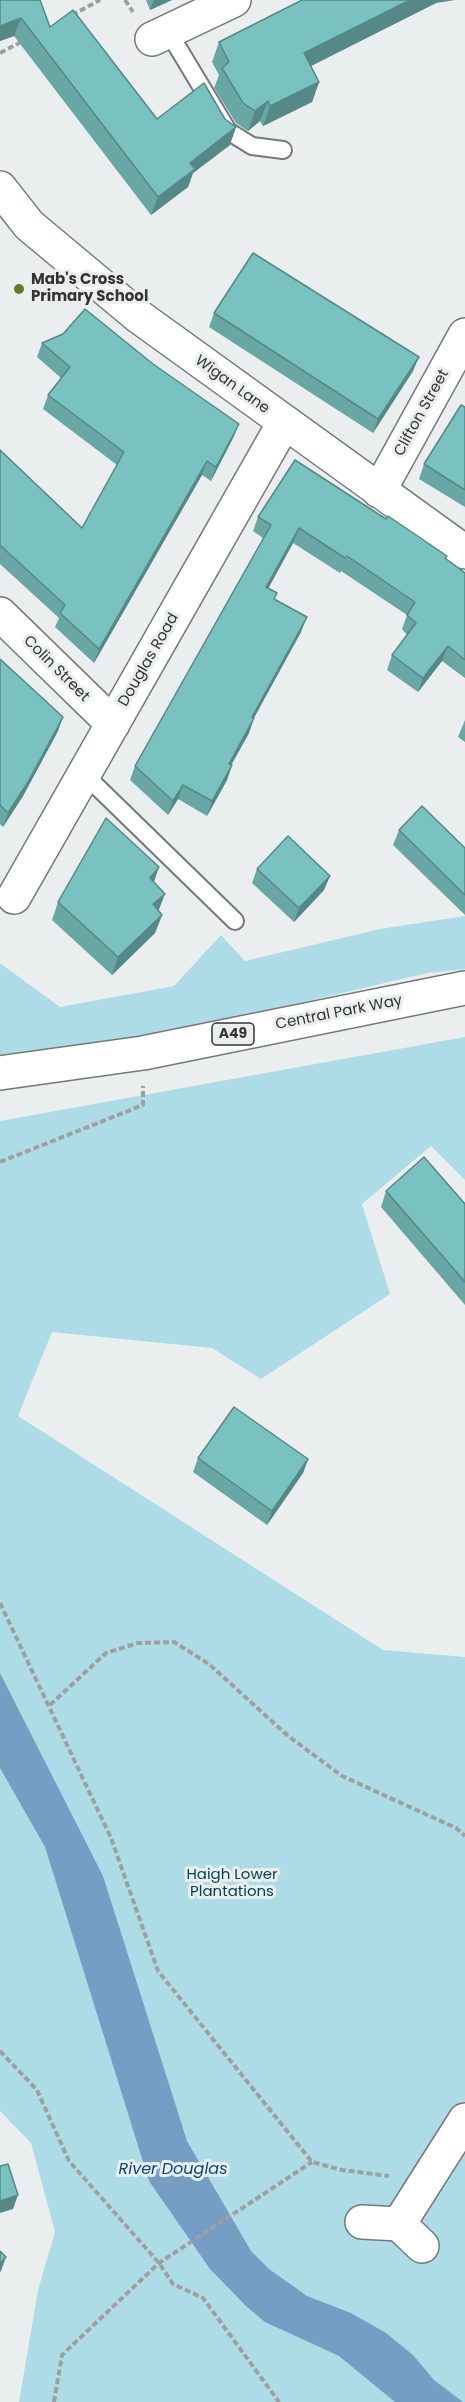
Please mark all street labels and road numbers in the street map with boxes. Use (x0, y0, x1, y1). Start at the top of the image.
street label: Wigan Lane (191, 352, 273, 418)
street label: Clifton Street (391, 366, 453, 460)
street label: Douglas Road (115, 610, 183, 710)
street label: Colin Street (19, 632, 93, 706)
street label: Central Park Way (274, 992, 404, 1034)
road number: A49 (212, 1023, 254, 1045)

